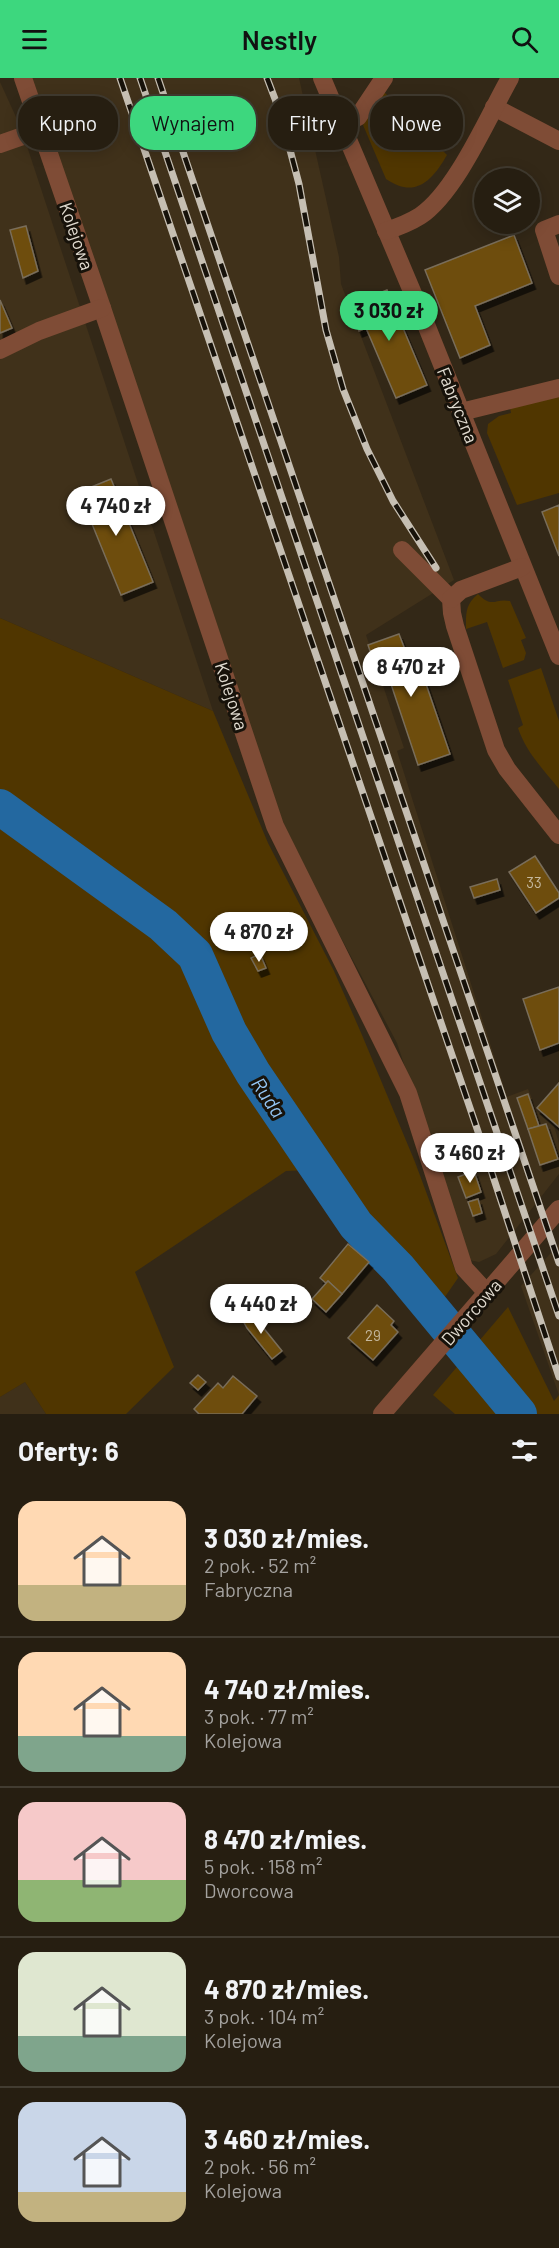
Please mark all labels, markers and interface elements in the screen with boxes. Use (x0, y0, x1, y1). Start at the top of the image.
icon: menu (18, 23, 51, 56)
text: Nestly (242, 23, 317, 55)
icon: search (508, 23, 541, 56)
chip: Kupno (18, 96, 118, 150)
chip: Wynajem (130, 96, 256, 150)
chip: Filtry (268, 96, 358, 150)
chip: Nowe (370, 96, 463, 150)
map controls (474, 168, 540, 234)
button: layers (474, 168, 540, 234)
street label: Kolejowa (55, 199, 99, 273)
pin: 3 030 zł (327, 291, 451, 342)
text: 3 030 zł (354, 298, 424, 322)
street label: Fabryczna (433, 364, 483, 446)
pin: 4 740 zł (54, 486, 178, 537)
text: 4 740 zł (80, 493, 152, 517)
pin: 8 470 zł (349, 647, 473, 698)
text: 8 470 zł (377, 654, 445, 678)
street label: Kolejowa (211, 659, 253, 733)
house number: 33 (526, 873, 542, 891)
pin: 4 870 zł (197, 912, 321, 963)
text: 4 870 zł (224, 919, 294, 943)
water label: Ruda (247, 1072, 291, 1122)
pin: 3 460 zł (408, 1133, 532, 1184)
text: 3 460 zł (435, 1140, 505, 1164)
street label: Dworcowa (436, 1274, 506, 1350)
pin: 4 440 zł (199, 1284, 323, 1335)
text: 4 440 zł (224, 1291, 298, 1315)
house number: 29 (365, 1326, 381, 1344)
icon: filters (508, 1434, 541, 1467)
text: Oferty: 6 (18, 1435, 119, 1466)
text: 3 030 zł/mies. (204, 1522, 369, 1553)
icon: home (66, 1525, 138, 1597)
text: 2 pok. · 52 m² (204, 1553, 316, 1577)
text: Fabryczna (204, 1577, 293, 1601)
text: 4 740 zł/mies. (204, 1673, 371, 1704)
icon: home (66, 1676, 138, 1748)
text: 3 pok. · 77 m² (204, 1704, 314, 1728)
text: Kolejowa (204, 1728, 282, 1752)
text: 8 470 zł/mies. (204, 1823, 367, 1854)
icon: home (66, 1826, 138, 1898)
text: 5 pok. · 158 m² (204, 1854, 323, 1878)
text: Dworcowa (204, 1878, 294, 1902)
text: 4 870 zł/mies. (204, 1973, 369, 2004)
icon: home (66, 1976, 138, 2048)
text: 3 pok. · 104 m² (204, 2004, 324, 2028)
text: Kolejowa (204, 2028, 282, 2052)
text: 3 460 zł/mies. (204, 2123, 370, 2154)
icon: home (66, 2126, 138, 2198)
text: 2 pok. · 56 m² (204, 2154, 316, 2178)
text: Kolejowa (204, 2178, 282, 2202)

